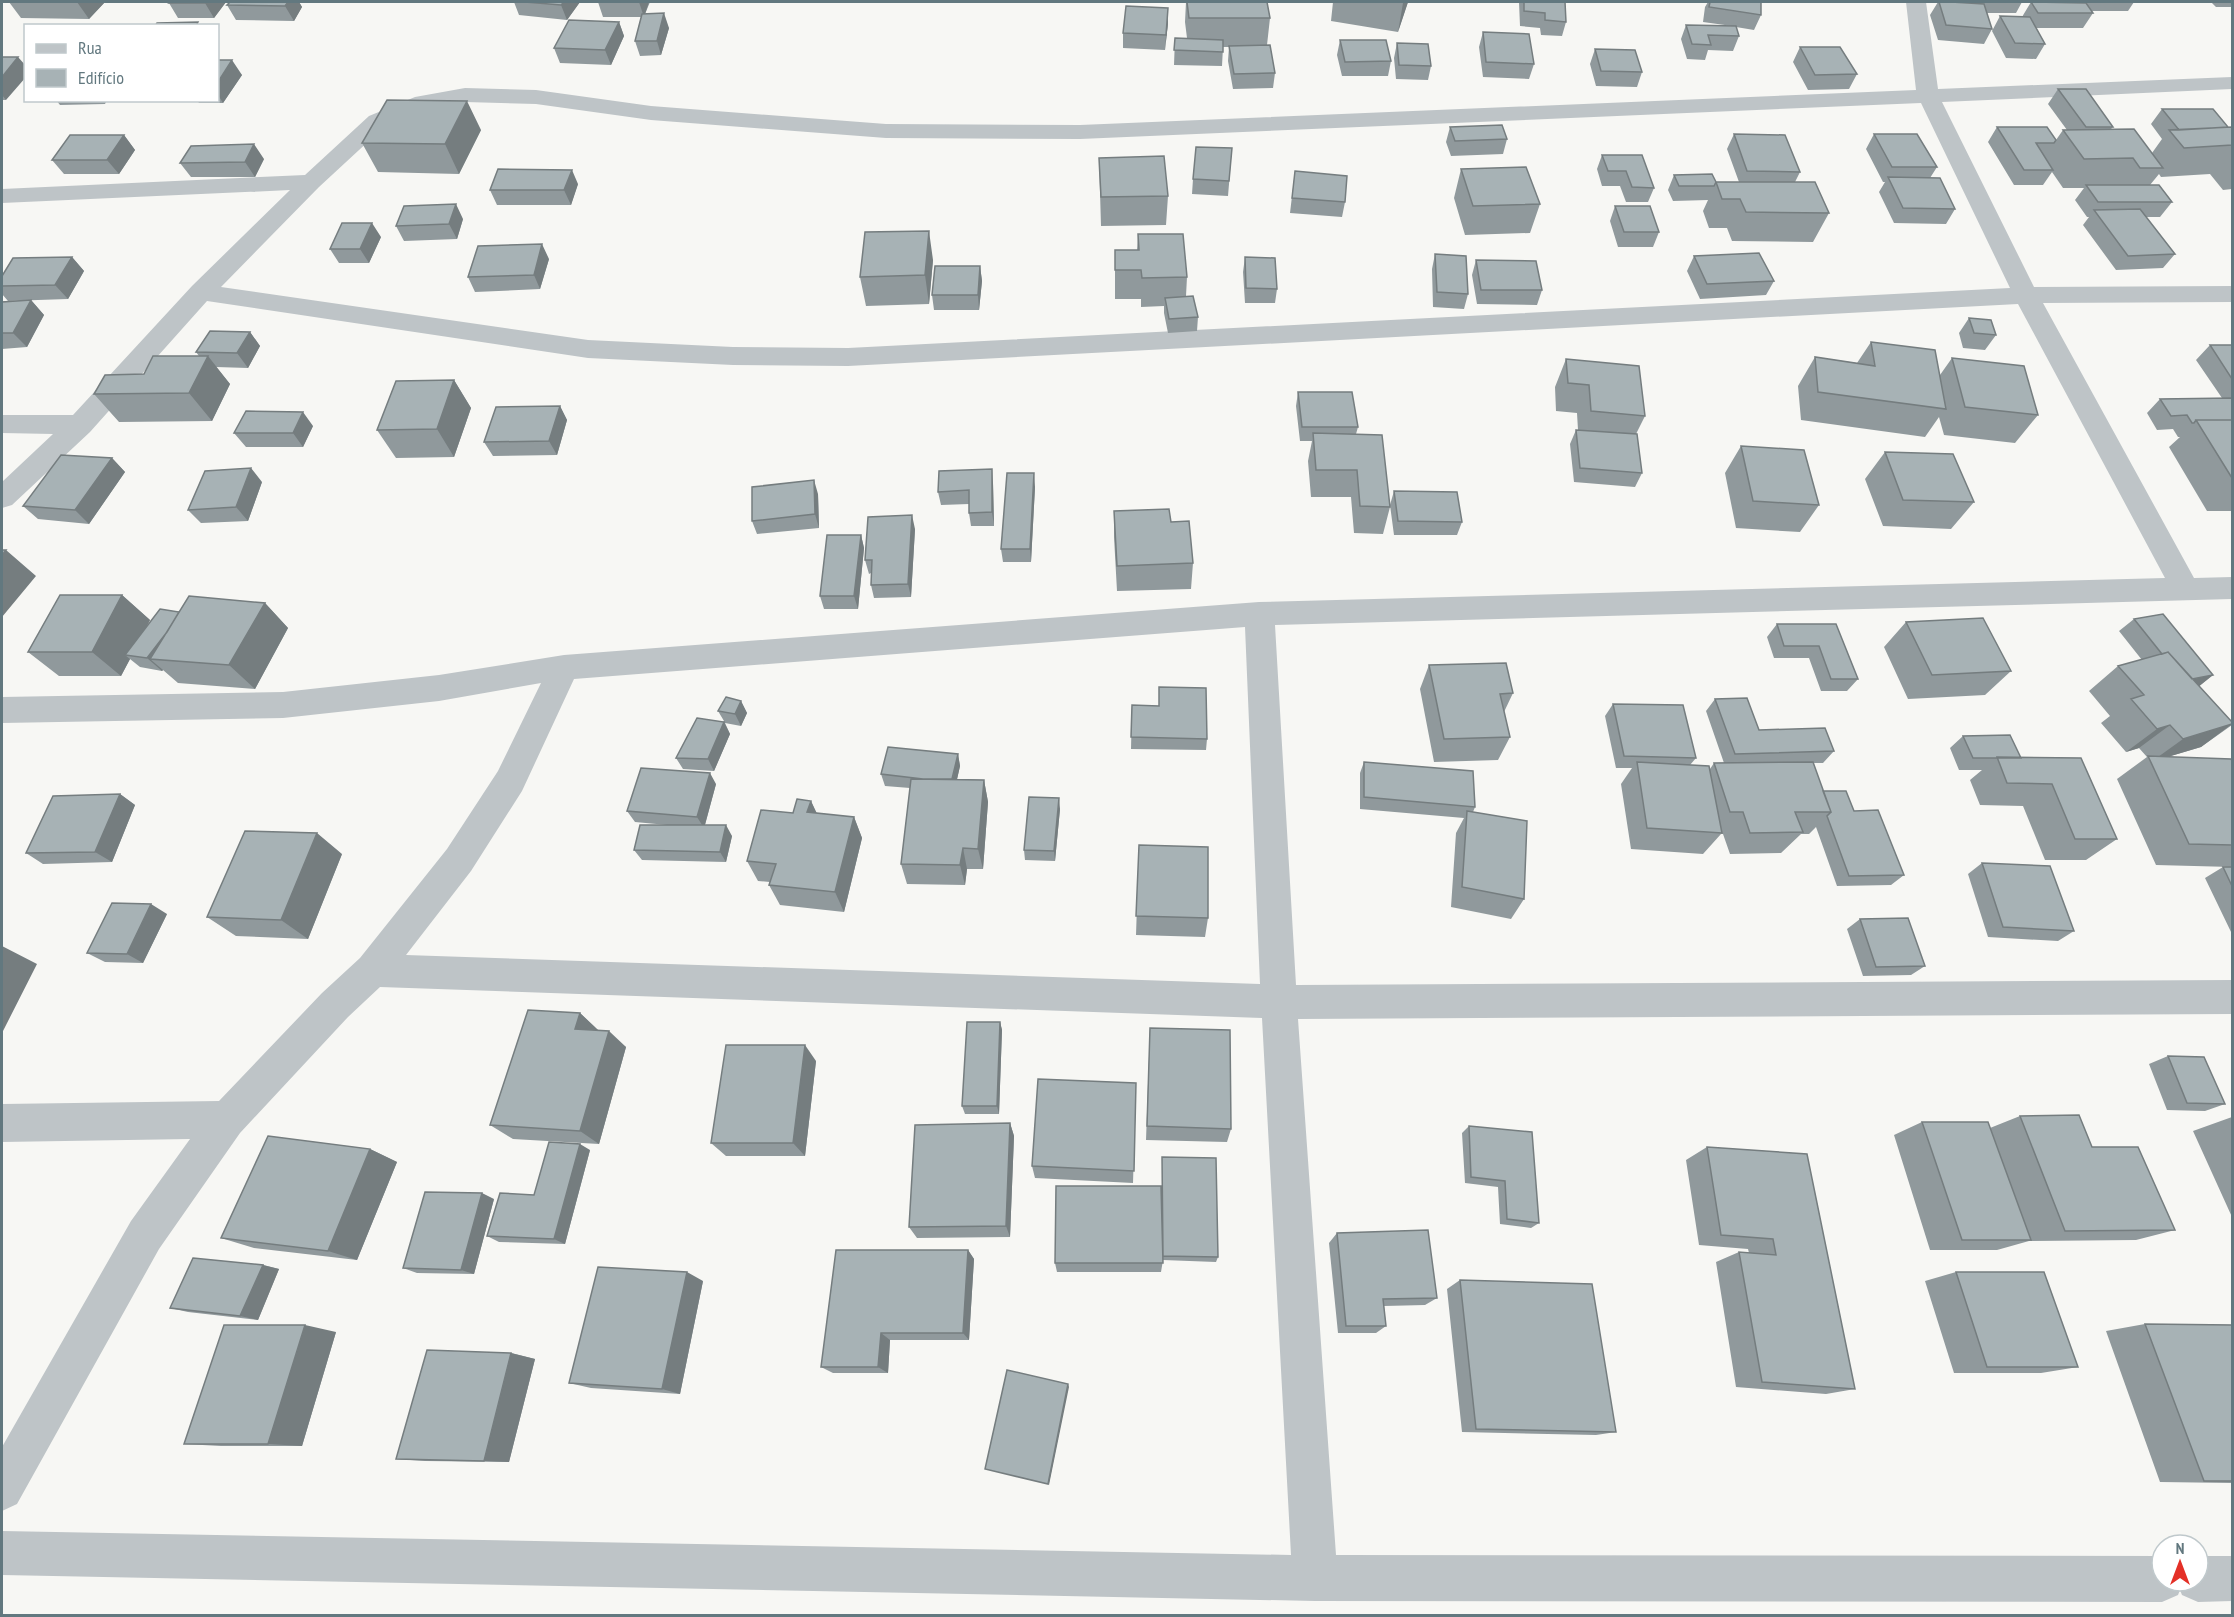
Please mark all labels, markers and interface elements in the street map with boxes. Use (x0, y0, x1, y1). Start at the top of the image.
legend (24, 24, 219, 102)
text: Rua (78, 36, 102, 59)
text: Edifício (78, 66, 124, 89)
north arrow (2150, 1533, 2210, 1593)
text: N (2176, 1538, 2184, 1558)

